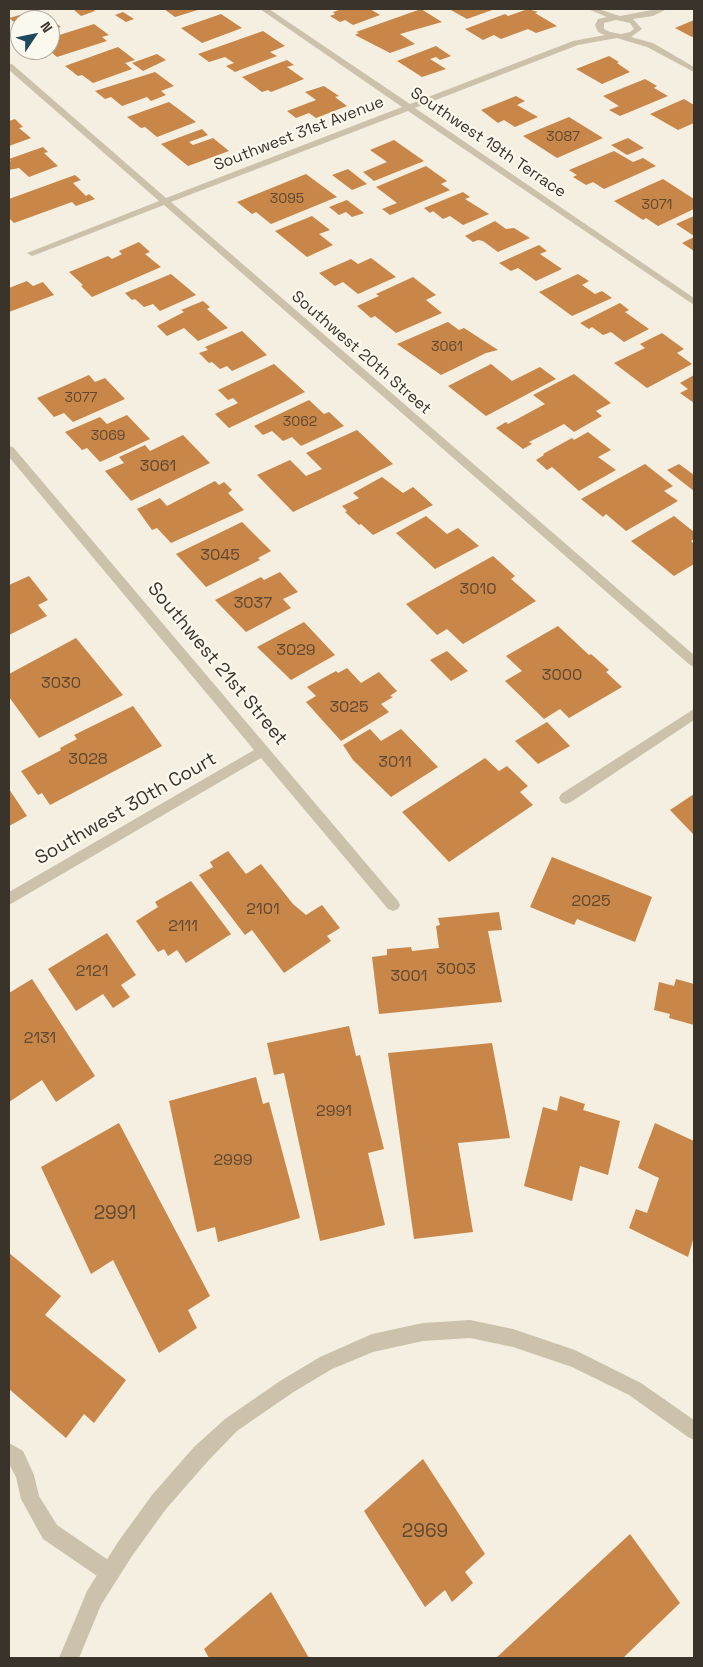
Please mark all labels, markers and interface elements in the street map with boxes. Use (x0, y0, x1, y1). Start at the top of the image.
north arrow (10, 10, 60, 60)
text: N (37, 18, 57, 36)
street label: Southwest 19th Terrace (407, 84, 569, 202)
street label: Southwest 31st Avenue (211, 93, 387, 175)
house number: 3087 (546, 129, 580, 145)
house number: 3095 (270, 191, 304, 207)
house number: 3071 (642, 197, 672, 213)
street label: Southwest 20th Street (287, 287, 435, 419)
house number: 3061 (431, 339, 463, 355)
house number: 3077 (65, 390, 97, 406)
house number: 3062 (283, 414, 317, 430)
house number: 3069 (91, 428, 125, 444)
house number: 3061 (140, 457, 176, 477)
house number: 3045 (200, 546, 240, 566)
street label: Southwest 21st Street (142, 578, 292, 750)
house number: 3010 (460, 580, 496, 600)
house number: 3037 (234, 594, 272, 614)
house number: 3029 (276, 641, 316, 661)
house number: 3000 (542, 666, 582, 686)
house number: 3030 (41, 674, 81, 694)
house number: 3025 (329, 698, 369, 718)
street label: Southwest 30th Court (31, 748, 221, 870)
house number: 3028 (68, 750, 108, 770)
house number: 3011 (378, 753, 412, 773)
house number: 2025 (571, 892, 611, 912)
house number: 2101 (246, 900, 280, 920)
house number: 2111 (168, 917, 198, 937)
house number: 3003 (436, 960, 476, 980)
house number: 2121 (76, 962, 108, 982)
house number: 3001 (391, 967, 427, 987)
house number: 2131 (24, 1029, 56, 1049)
house number: 2991 (316, 1102, 352, 1122)
house number: 2999 (214, 1151, 252, 1171)
house number: 2991 (94, 1203, 136, 1225)
house number: 2969 (402, 1521, 448, 1543)

